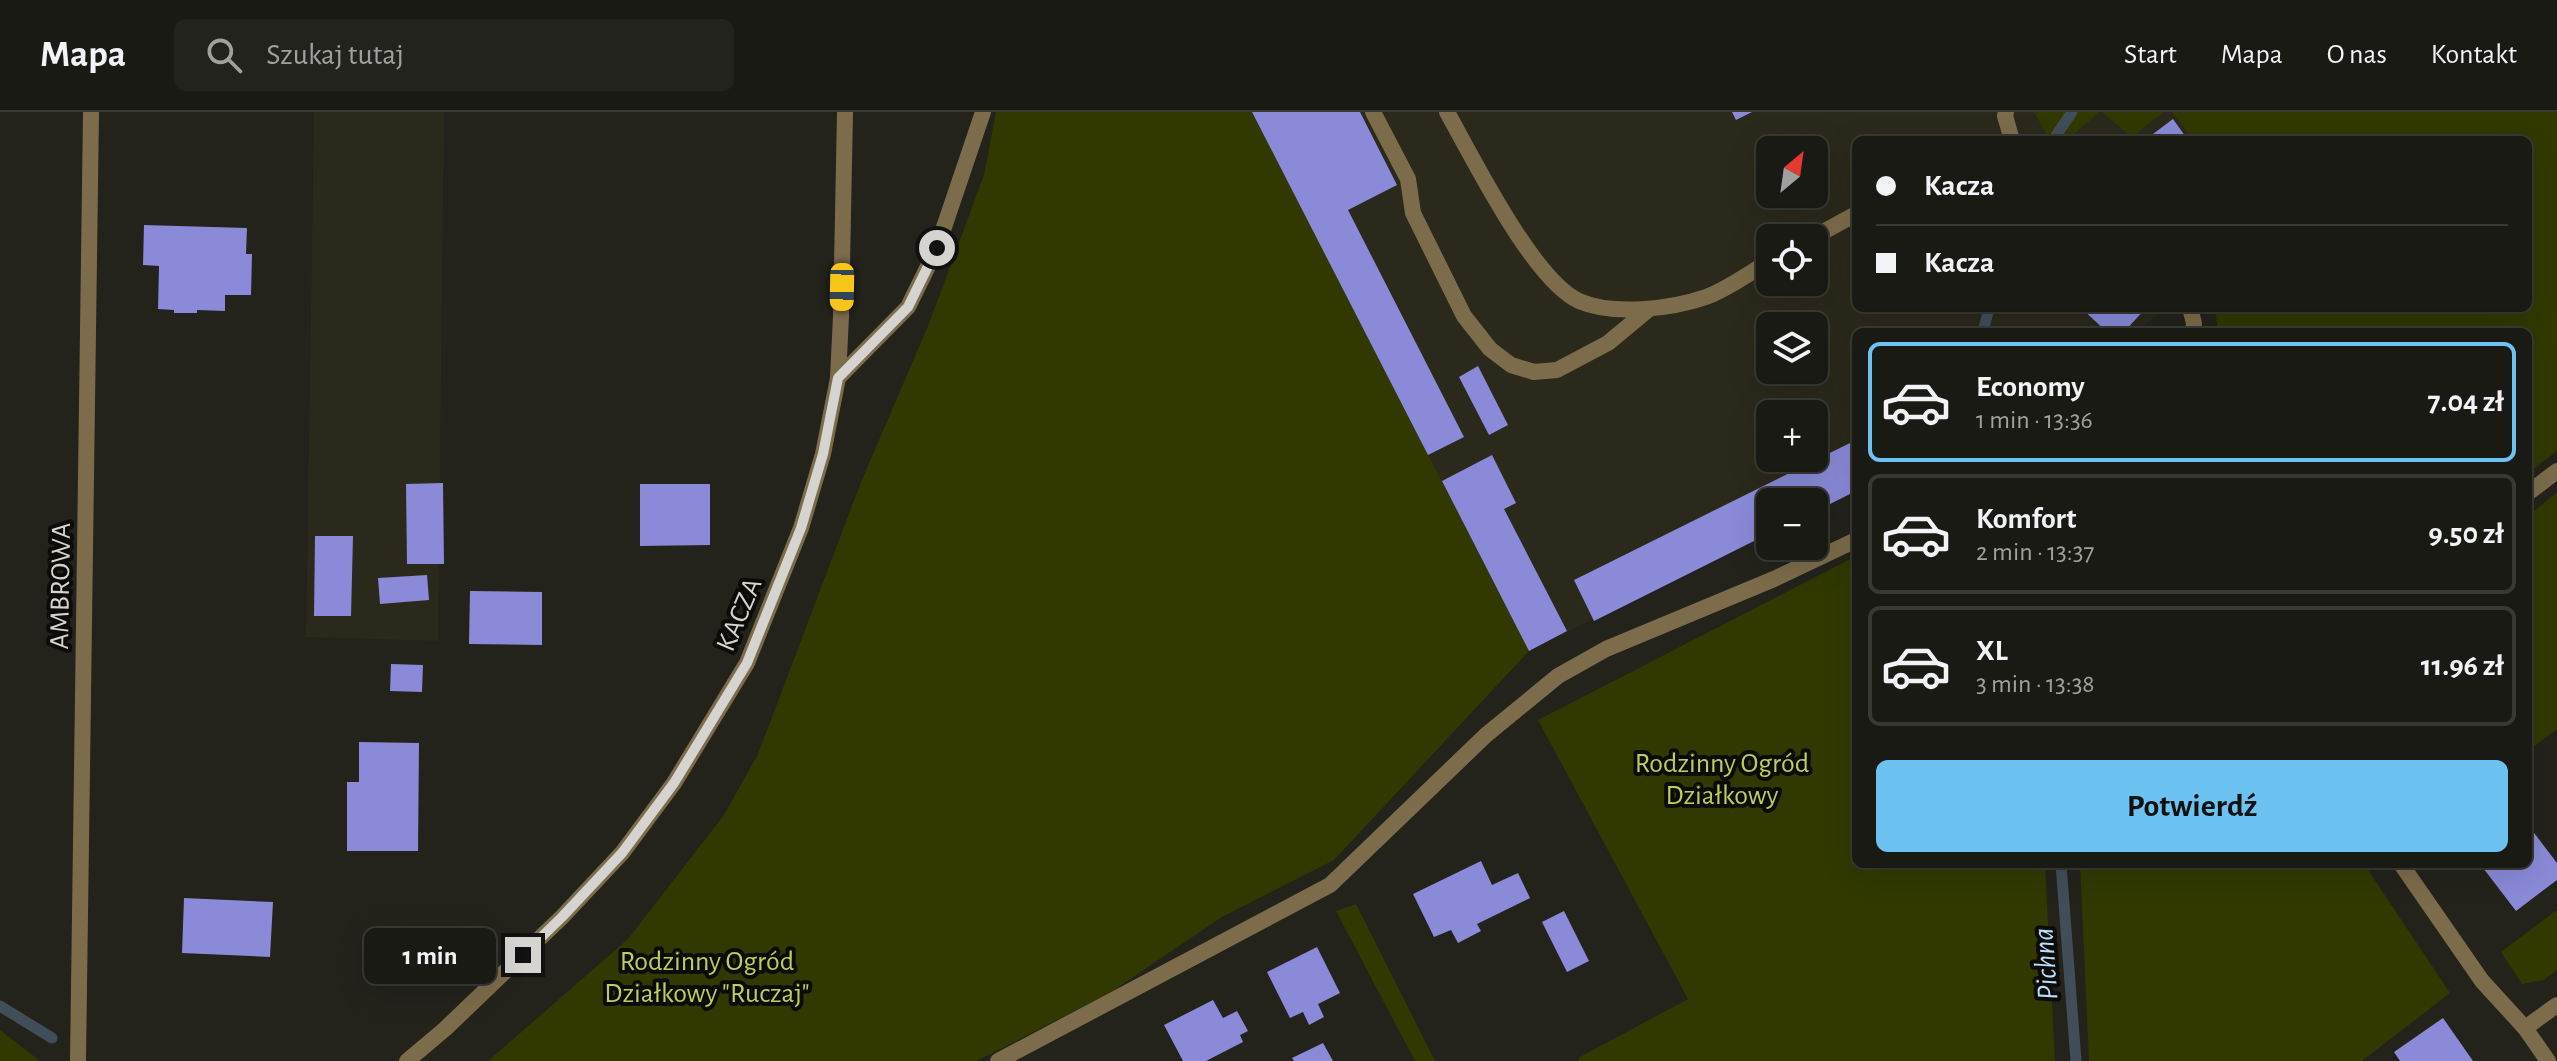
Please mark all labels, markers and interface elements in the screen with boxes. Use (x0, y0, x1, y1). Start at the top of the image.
search box (174, 19, 734, 91)
icon: search (202, 33, 246, 77)
text: Mapa (40, 36, 126, 74)
text: Szukaj tutaj (266, 40, 404, 70)
text: Start (2124, 41, 2177, 69)
text: Mapa (2221, 41, 2283, 69)
text: O nas (2327, 41, 2387, 69)
text: Kontakt (2431, 41, 2517, 69)
north arrow (1756, 136, 1828, 208)
map controls (1756, 136, 1828, 560)
text: Kacza (1924, 171, 1994, 201)
button: locate (1756, 224, 1828, 296)
route start (919, 230, 955, 266)
text: Kacza (1924, 248, 1994, 278)
car (830, 263, 854, 311)
button: layers (1756, 312, 1828, 384)
icon: car (1880, 366, 1952, 438)
text: Economy (1976, 372, 2085, 402)
text: 7.04 zł (2428, 387, 2504, 417)
button: + (1756, 400, 1828, 472)
text: 1 min · 13:36 (1976, 407, 2093, 433)
button: − (1756, 488, 1828, 560)
icon: car (1880, 498, 1952, 570)
text: Komfort (1976, 504, 2076, 534)
text: 9.50 zł (2428, 519, 2504, 549)
street label: AMBROWA (46, 523, 76, 650)
text: 2 min · 13:37 (1976, 539, 2094, 565)
street label: KACZA (712, 574, 768, 656)
icon: car (1880, 630, 1952, 702)
text: XL (1976, 636, 2008, 666)
text: 11.96 zł (2421, 651, 2504, 681)
text: 3 min · 13:38 (1976, 671, 2095, 697)
park label: Rodzinny Ogród Działkowy (1635, 750, 1809, 810)
button: Potwierdź (1876, 760, 2508, 852)
callout: 1 min (363, 927, 495, 983)
water label: Pichna (2028, 927, 2064, 1001)
route end (505, 937, 541, 973)
text: 1 min (403, 943, 457, 969)
park label: Rodzinny Ogród Działkowy "Ruczaj" (604, 948, 810, 1008)

